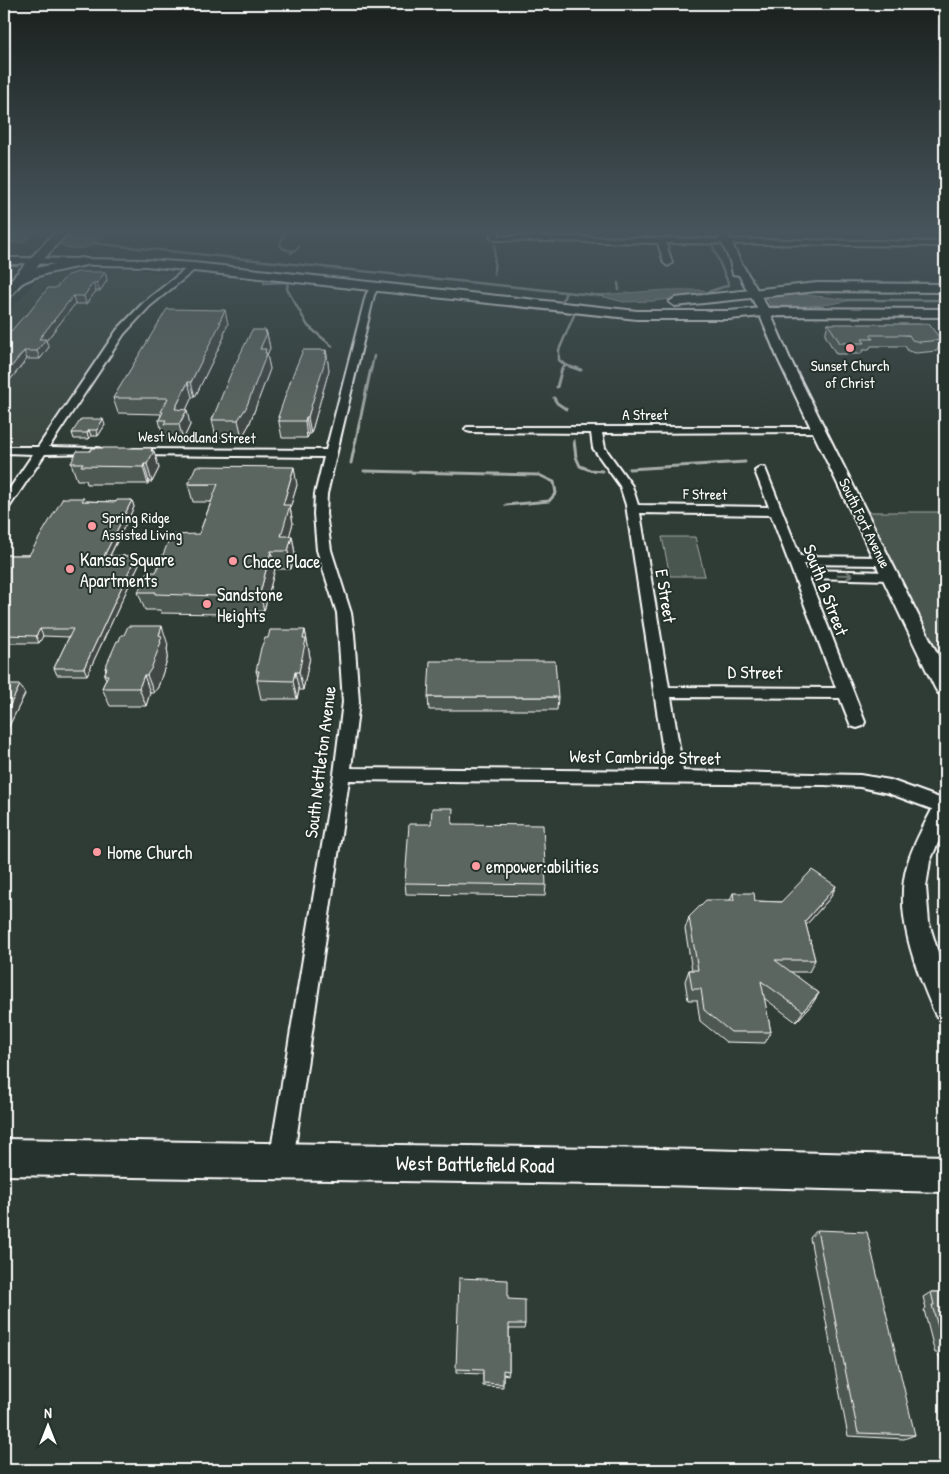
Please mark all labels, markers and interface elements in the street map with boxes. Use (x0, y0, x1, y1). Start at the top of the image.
marker: Sunset Church of Christ (844, 342, 856, 354)
place label: Sunset Church of Christ (811, 355, 889, 393)
street label: A Street (622, 404, 669, 425)
street label: West Woodland Street (138, 425, 257, 449)
street label: South Fort Avenue (834, 474, 896, 572)
street label: F Street (682, 483, 728, 505)
place label: Spring Ridge Assisted Living (102, 507, 183, 545)
marker: Spring Ridge Assisted Living (86, 520, 98, 532)
street label: South B Street (797, 541, 855, 640)
place label: Kansas Square Apartments (80, 547, 175, 593)
place label: Chace Place (243, 549, 320, 574)
marker: Chace Place (227, 555, 239, 567)
marker: Kansas Square Apartments (64, 563, 76, 575)
street label: E Street (649, 567, 683, 625)
one-way arrow (836, 570, 853, 580)
place label: Sandstone Heights (217, 582, 283, 628)
marker: Sandstone Heights (201, 598, 213, 610)
street label: D Street (727, 659, 783, 685)
street label: South Nettleton Avenue (298, 685, 342, 839)
street label: West Cambridge Street (569, 743, 722, 771)
place label: Home Church (107, 840, 193, 865)
marker: Home Church (91, 846, 103, 858)
place label: empower:abilities (486, 854, 599, 879)
marker: empower:abilities (470, 860, 482, 872)
street label: West Battlefield Road (396, 1148, 554, 1180)
north arrow (22, 1402, 72, 1452)
text: N (44, 1403, 52, 1422)

